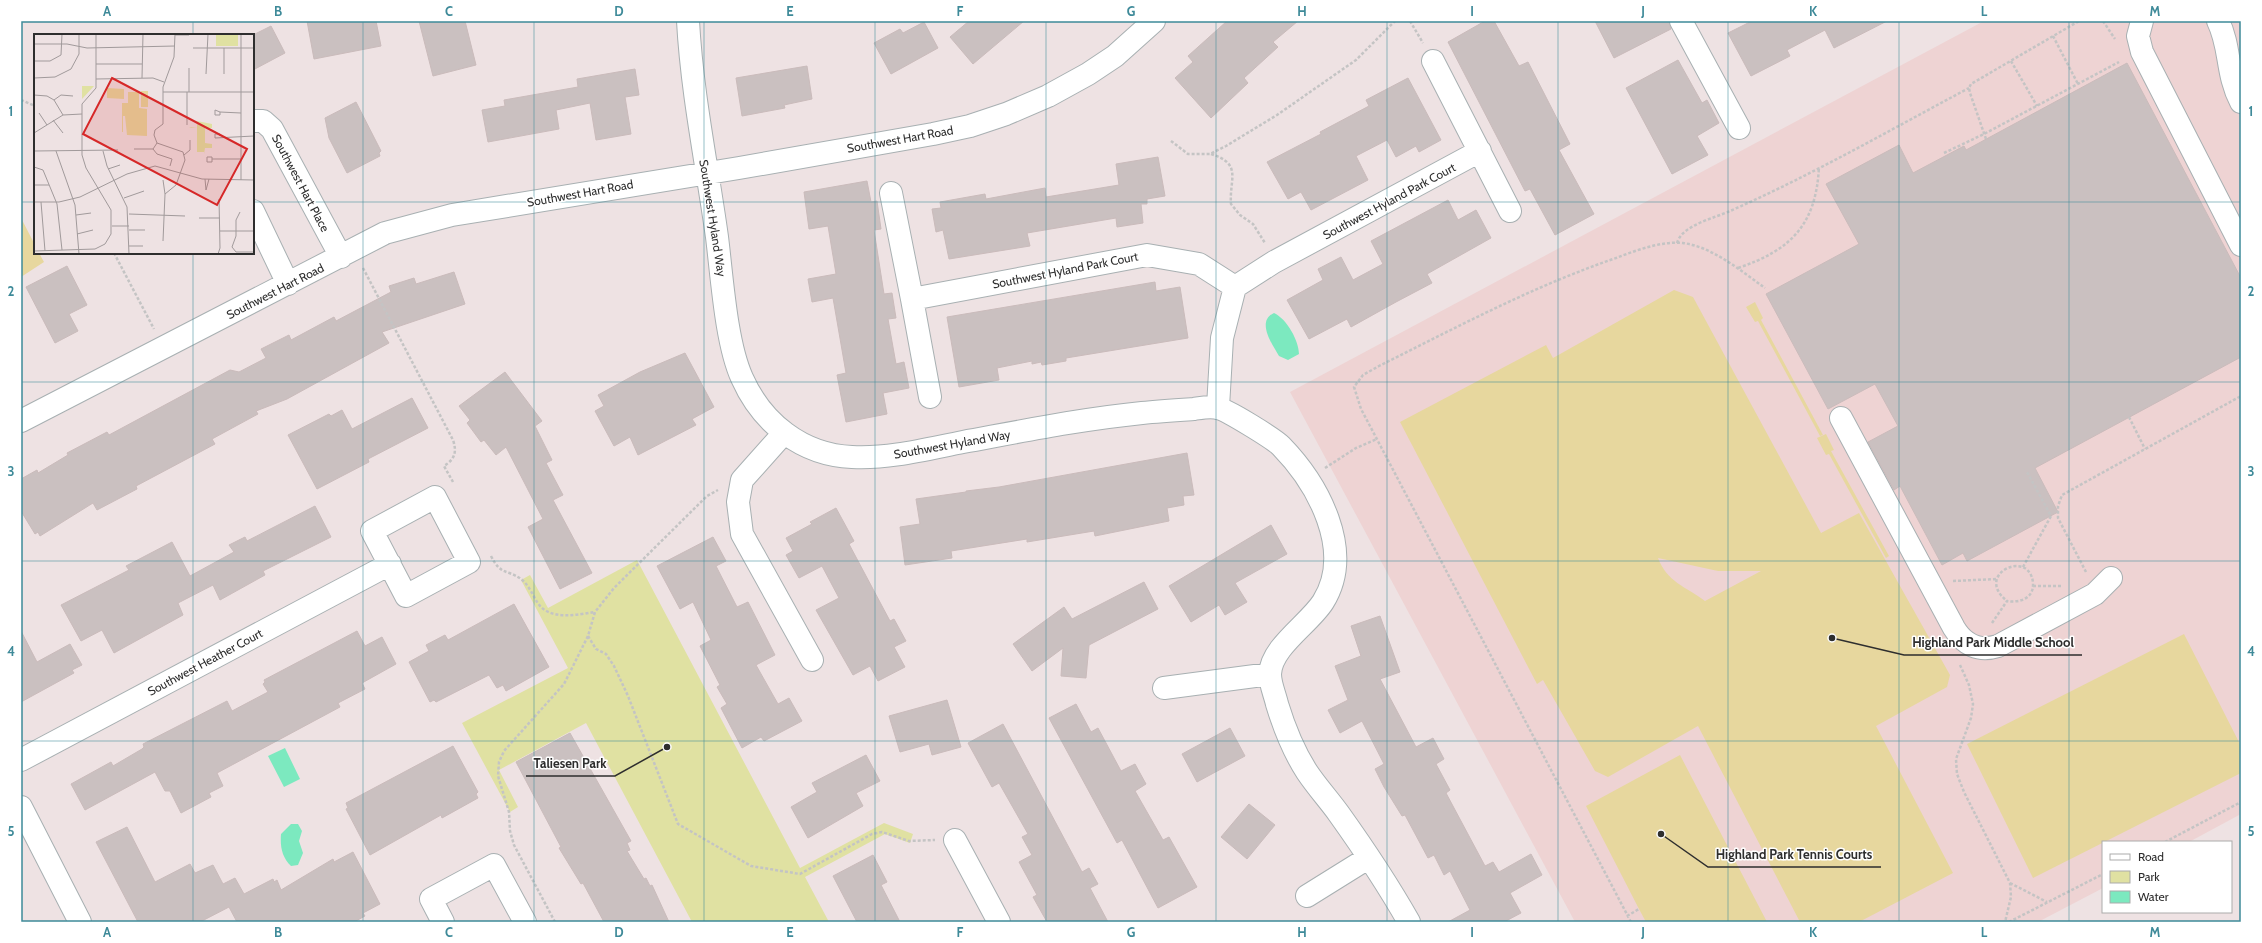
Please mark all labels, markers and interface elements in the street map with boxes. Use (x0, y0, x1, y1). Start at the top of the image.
text: A (103, 3, 112, 19)
text: B (274, 3, 282, 19)
text: C (445, 3, 453, 19)
text: D (614, 3, 624, 19)
text: E (786, 3, 794, 19)
text: F (957, 3, 964, 19)
text: G (1127, 3, 1136, 19)
text: H (1297, 3, 1307, 19)
text: I (1470, 3, 1474, 19)
text: J (1640, 3, 1645, 19)
text: K (1809, 3, 1818, 19)
text: L (1981, 3, 1988, 19)
text: M (2150, 3, 2161, 19)
inset map (34, 34, 254, 254)
text: 1 (9, 103, 13, 119)
text: 1 (2249, 103, 2253, 119)
street label: Southwest Hart Road (846, 122, 954, 156)
street label: Southwest Hart Place (269, 132, 333, 234)
street label: Southwest Hyland Way (696, 158, 730, 278)
street label: Southwest Hyland Park Court (1320, 160, 1458, 242)
street label: Southwest Hart Road (526, 176, 634, 210)
street label: Southwest Hyland Park Court (991, 248, 1139, 292)
street label: Southwest Hart Road (224, 260, 326, 322)
text: 2 (8, 283, 15, 299)
text: 2 (2248, 283, 2255, 299)
street label: Southwest Hyland Way (892, 426, 1012, 462)
text: 3 (7, 463, 15, 479)
text: 3 (2247, 463, 2255, 479)
street label: Southwest Heather Court (145, 625, 265, 699)
callout: Highland Park Middle School (1904, 630, 2082, 655)
text: Highland Park Middle School (1912, 634, 2074, 650)
text: 4 (7, 643, 15, 659)
text: 4 (2247, 643, 2255, 659)
callout: Taliesen Park (526, 751, 615, 776)
text: Taliesen Park (533, 755, 607, 771)
text: 5 (8, 823, 15, 839)
text: 5 (2248, 823, 2255, 839)
legend (2102, 841, 2232, 913)
callout: Highland Park Tennis Courts (1708, 842, 1881, 867)
text: Highland Park Tennis Courts (1716, 846, 1873, 862)
text: Road (2138, 849, 2164, 864)
text: Park (2138, 869, 2160, 884)
text: Water (2138, 889, 2169, 904)
text: A (103, 924, 112, 940)
text: B (274, 924, 282, 940)
text: C (445, 924, 453, 940)
text: D (614, 924, 624, 940)
text: E (786, 924, 794, 940)
text: F (957, 924, 964, 940)
text: G (1127, 924, 1136, 940)
text: H (1297, 924, 1307, 940)
text: I (1470, 924, 1474, 940)
text: J (1640, 924, 1645, 940)
text: K (1809, 924, 1818, 940)
text: L (1981, 924, 1988, 940)
text: M (2150, 924, 2161, 940)

